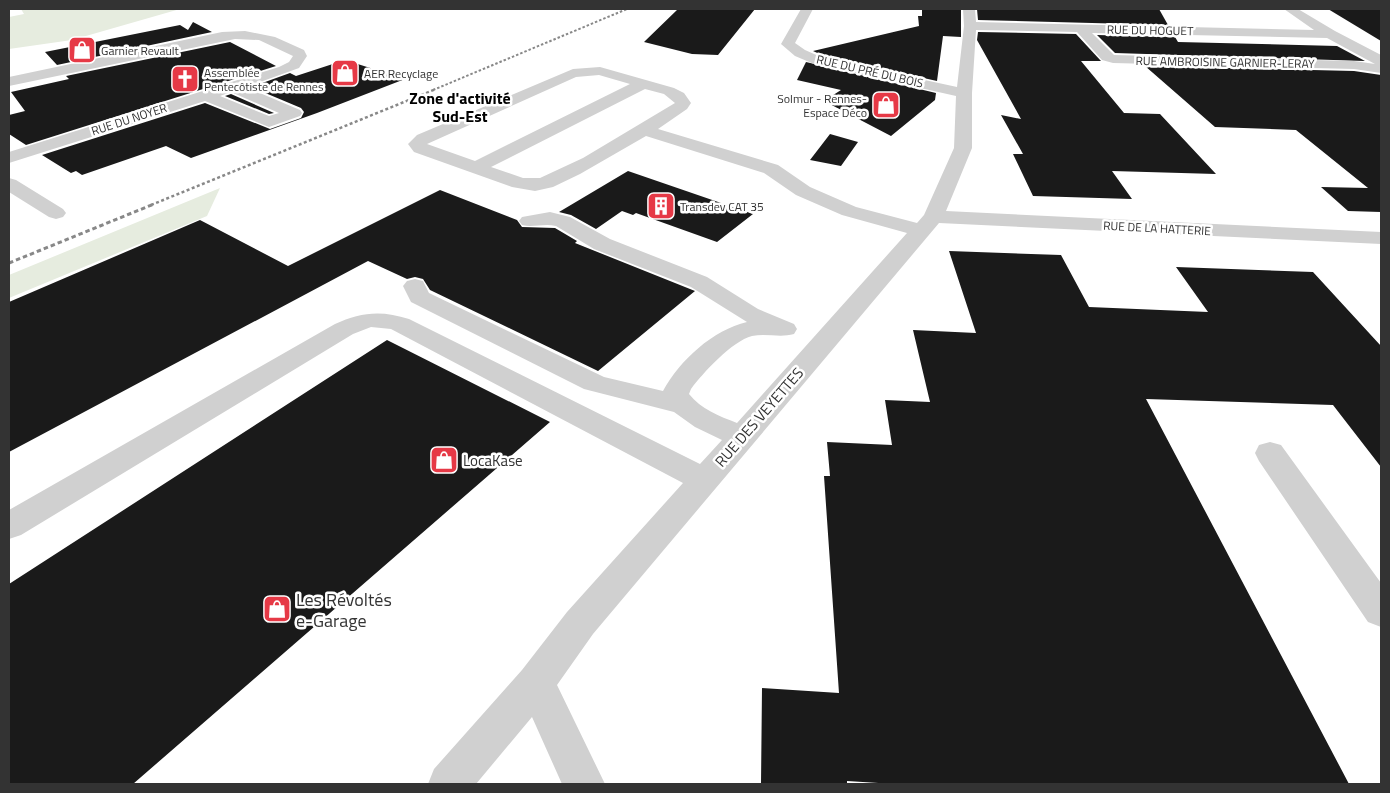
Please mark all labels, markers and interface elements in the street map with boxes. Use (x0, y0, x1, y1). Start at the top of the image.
street label: RUE DU HOGUET (1107, 20, 1194, 40)
shop icon: Garnier Revault (67, 35, 97, 65)
place label: Garnier Revault (101, 41, 180, 60)
street label: RUE DU PRÉ DU BOIS (815, 49, 925, 93)
street label: RUE AMBROISINE GARNIER-LERAY (1135, 51, 1315, 73)
shop icon: AER Recyclage (330, 58, 360, 88)
place label: Assemblée Pentecôtiste de Rennes (204, 63, 324, 96)
church icon: Assemblée Pentecôtiste de Rennes (170, 64, 200, 94)
place label: AER Recyclage (364, 64, 438, 83)
district label: Zone d'activité Sud-Est (409, 86, 511, 128)
place label: Solmur - Rennes- Espace Déco (777, 89, 867, 122)
shop icon: Solmur - Rennes- Espace Déco (871, 90, 901, 120)
street label: RUE DU NOYER (89, 98, 169, 140)
building icon: Transdev CAT 35 (646, 191, 676, 221)
place label: Transdev CAT 35 (680, 197, 764, 216)
street label: RUE DE LA HATTERIE (1103, 216, 1212, 240)
street label: RUE DES VEYETTES (709, 362, 809, 472)
shop icon: LocaKase (429, 445, 459, 475)
place label: LocaKase (463, 449, 523, 472)
place label: Les Révoltés e-Garage (296, 586, 392, 634)
shop icon: Les Révoltés e-Garage (262, 594, 292, 624)

